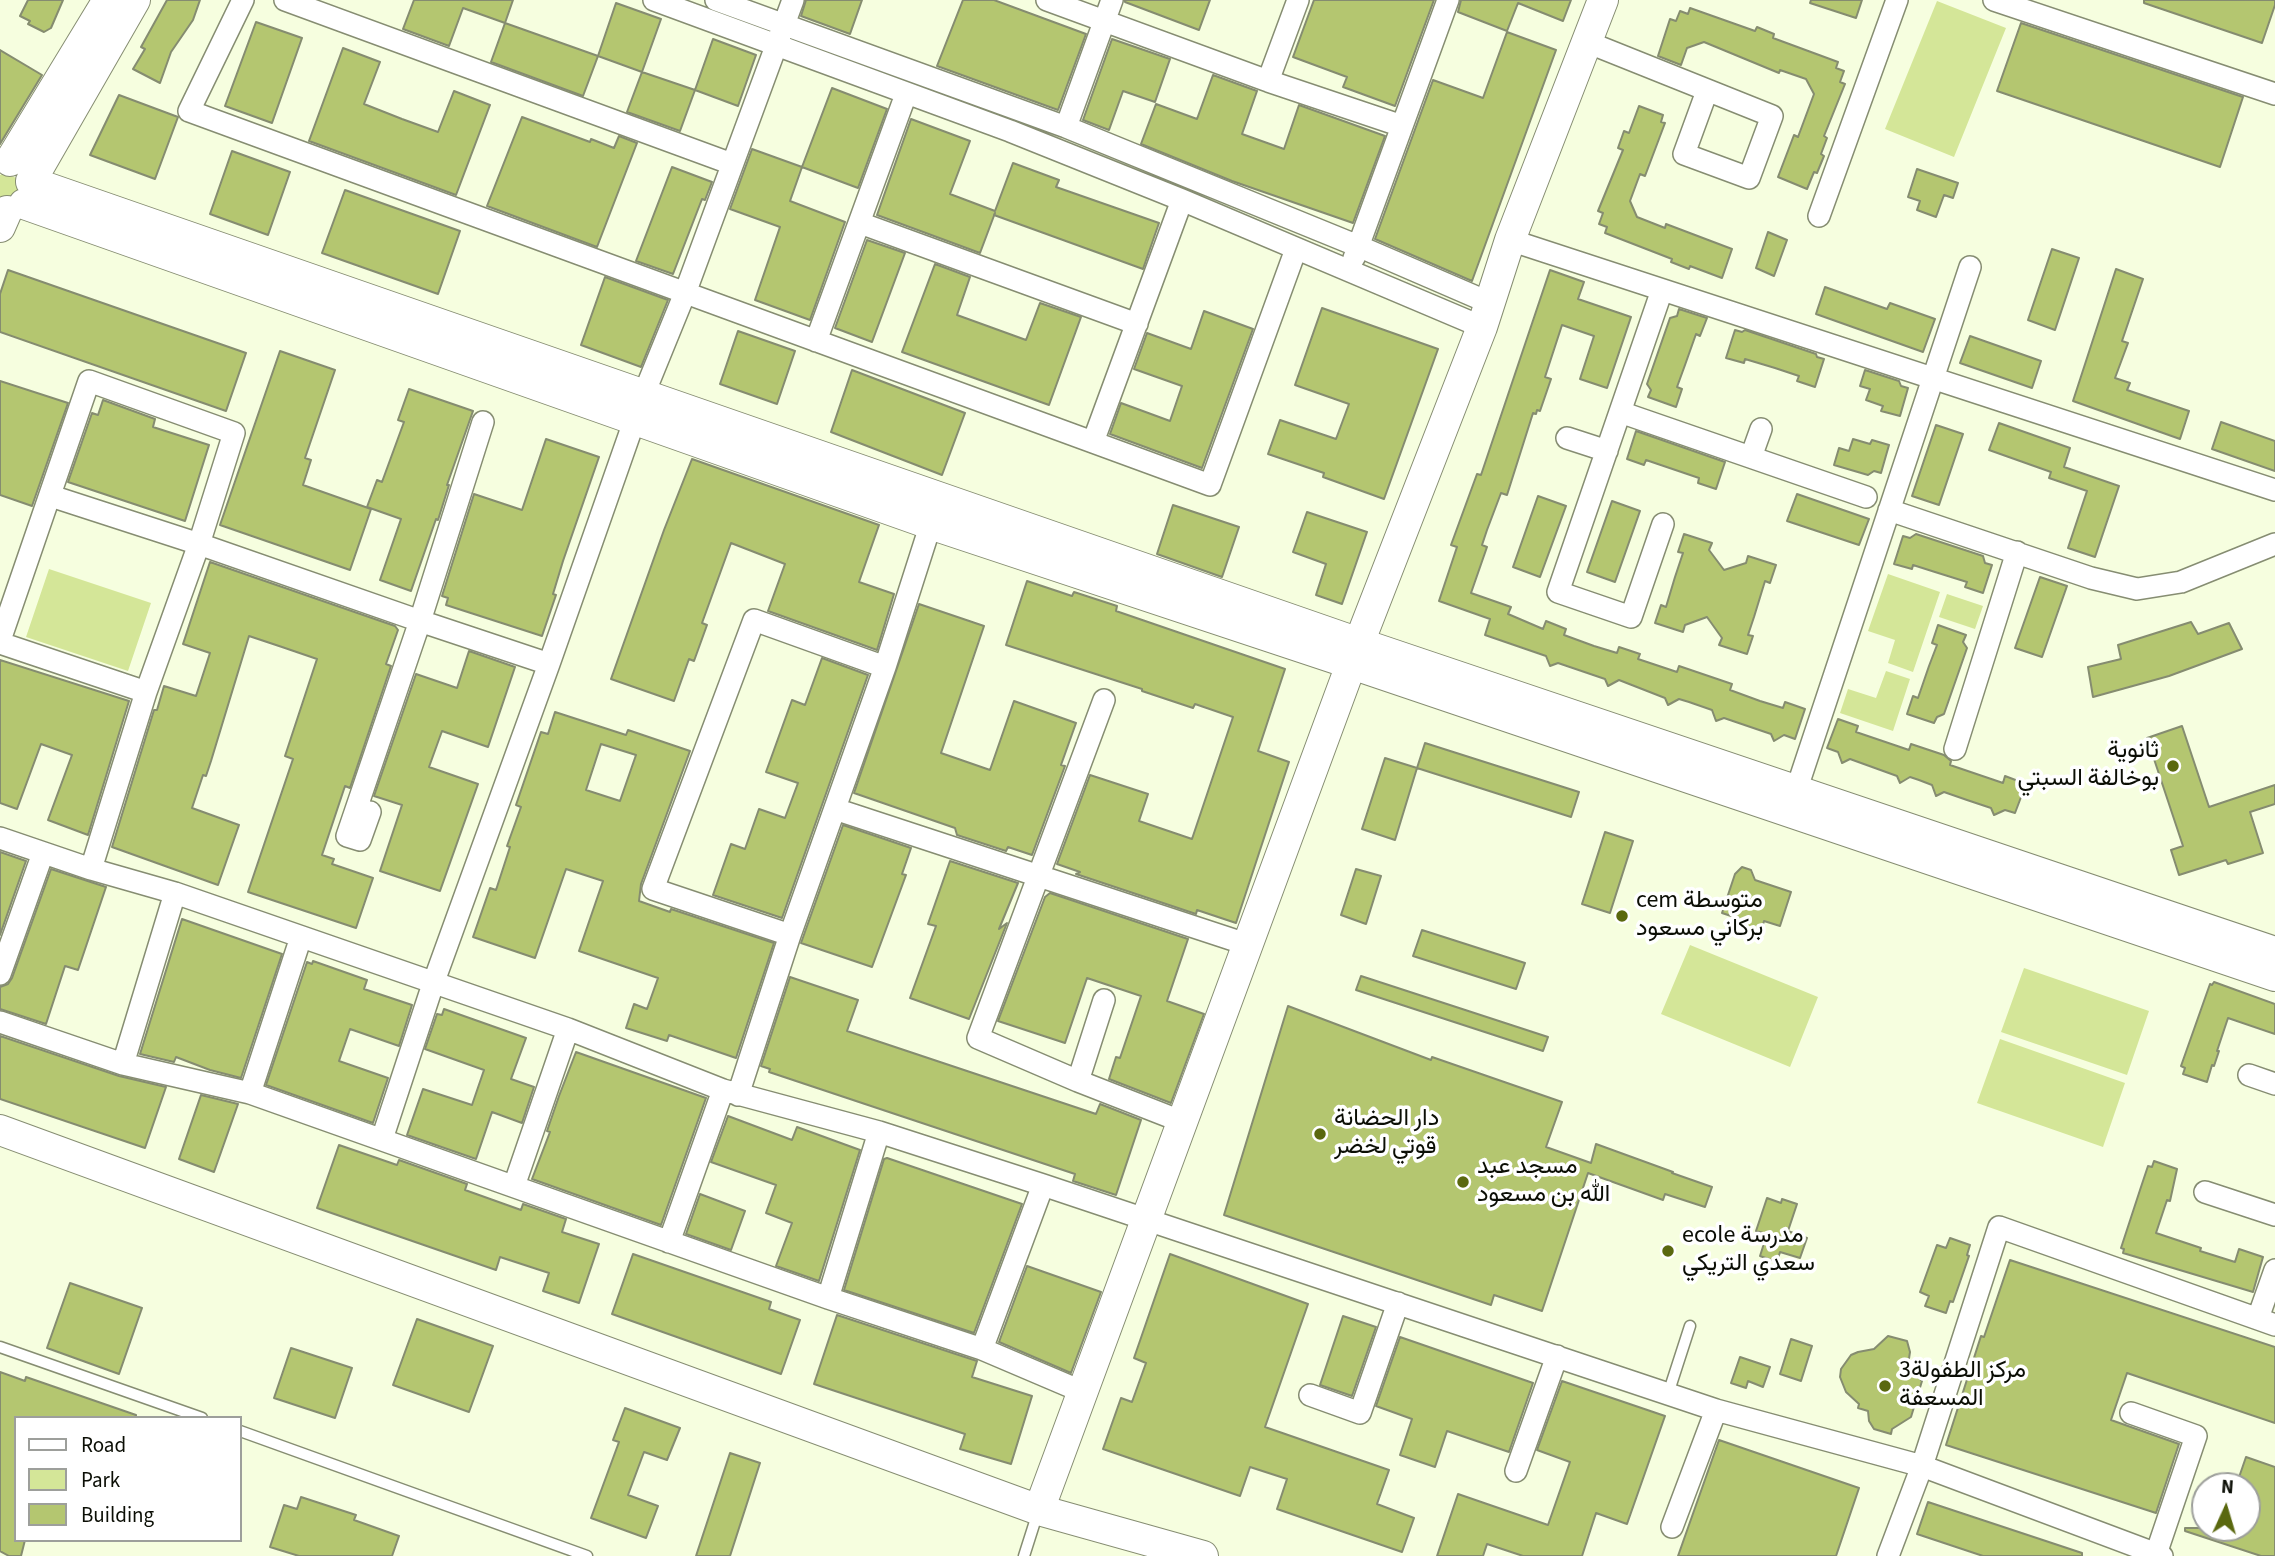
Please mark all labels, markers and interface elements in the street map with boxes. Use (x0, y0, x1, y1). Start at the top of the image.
place label: ثانوية بوخالفة السبتي (2018, 738, 2159, 794)
marker: ثانوية بوخالفة السبتي (2165, 758, 2181, 774)
place label: cem متوسطة بركاني مسعود (1636, 888, 1763, 944)
marker: cem متوسطة بركاني مسعود (1614, 908, 1630, 924)
place label: دار الحضانة قوتي لخضر (1334, 1106, 1439, 1162)
marker: دار الحضانة قوتي لخضر (1312, 1126, 1328, 1142)
place label: مسجد عبد الله بن مسعود (1477, 1154, 1610, 1210)
marker: مسجد عبد الله بن مسعود (1455, 1174, 1471, 1190)
place label: ecole مدرسة سعدي التريكي (1682, 1223, 1815, 1279)
marker: ecole مدرسة سعدي التريكي (1660, 1243, 1676, 1259)
place label: 3مركز الطفولة المسعفة (1899, 1358, 2026, 1414)
marker: 3مركز الطفولة المسعفة (1877, 1378, 1893, 1394)
legend (14, 1416, 242, 1542)
text: Road (81, 1430, 126, 1460)
text: Park (81, 1465, 120, 1495)
north arrow (2191, 1472, 2261, 1542)
text: N (2220, 1474, 2235, 1501)
text: Building (81, 1500, 154, 1530)

